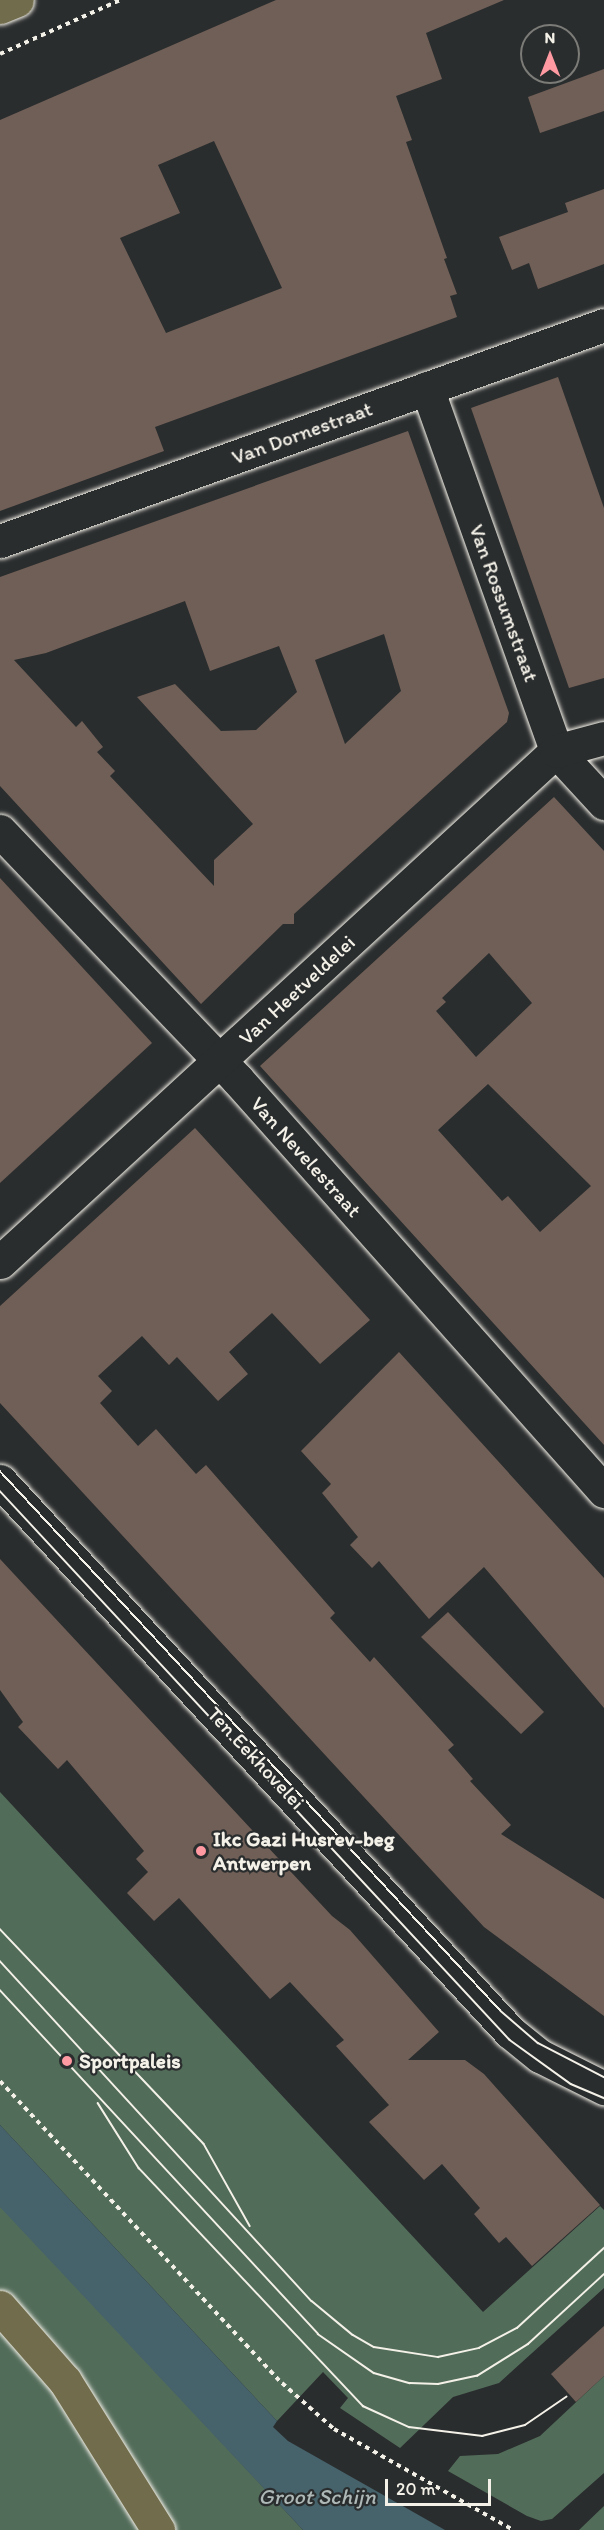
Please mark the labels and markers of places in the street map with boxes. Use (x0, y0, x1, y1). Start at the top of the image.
place label: Ikc Gazi Husrev-beg Antwerpen (213, 1826, 394, 1876)
marker: Ikc Gazi Husrev-beg Antwerpen (194, 1844, 208, 1858)
place label: Sportpaleis (79, 2048, 181, 2074)
marker: Sportpaleis (60, 2054, 74, 2068)

